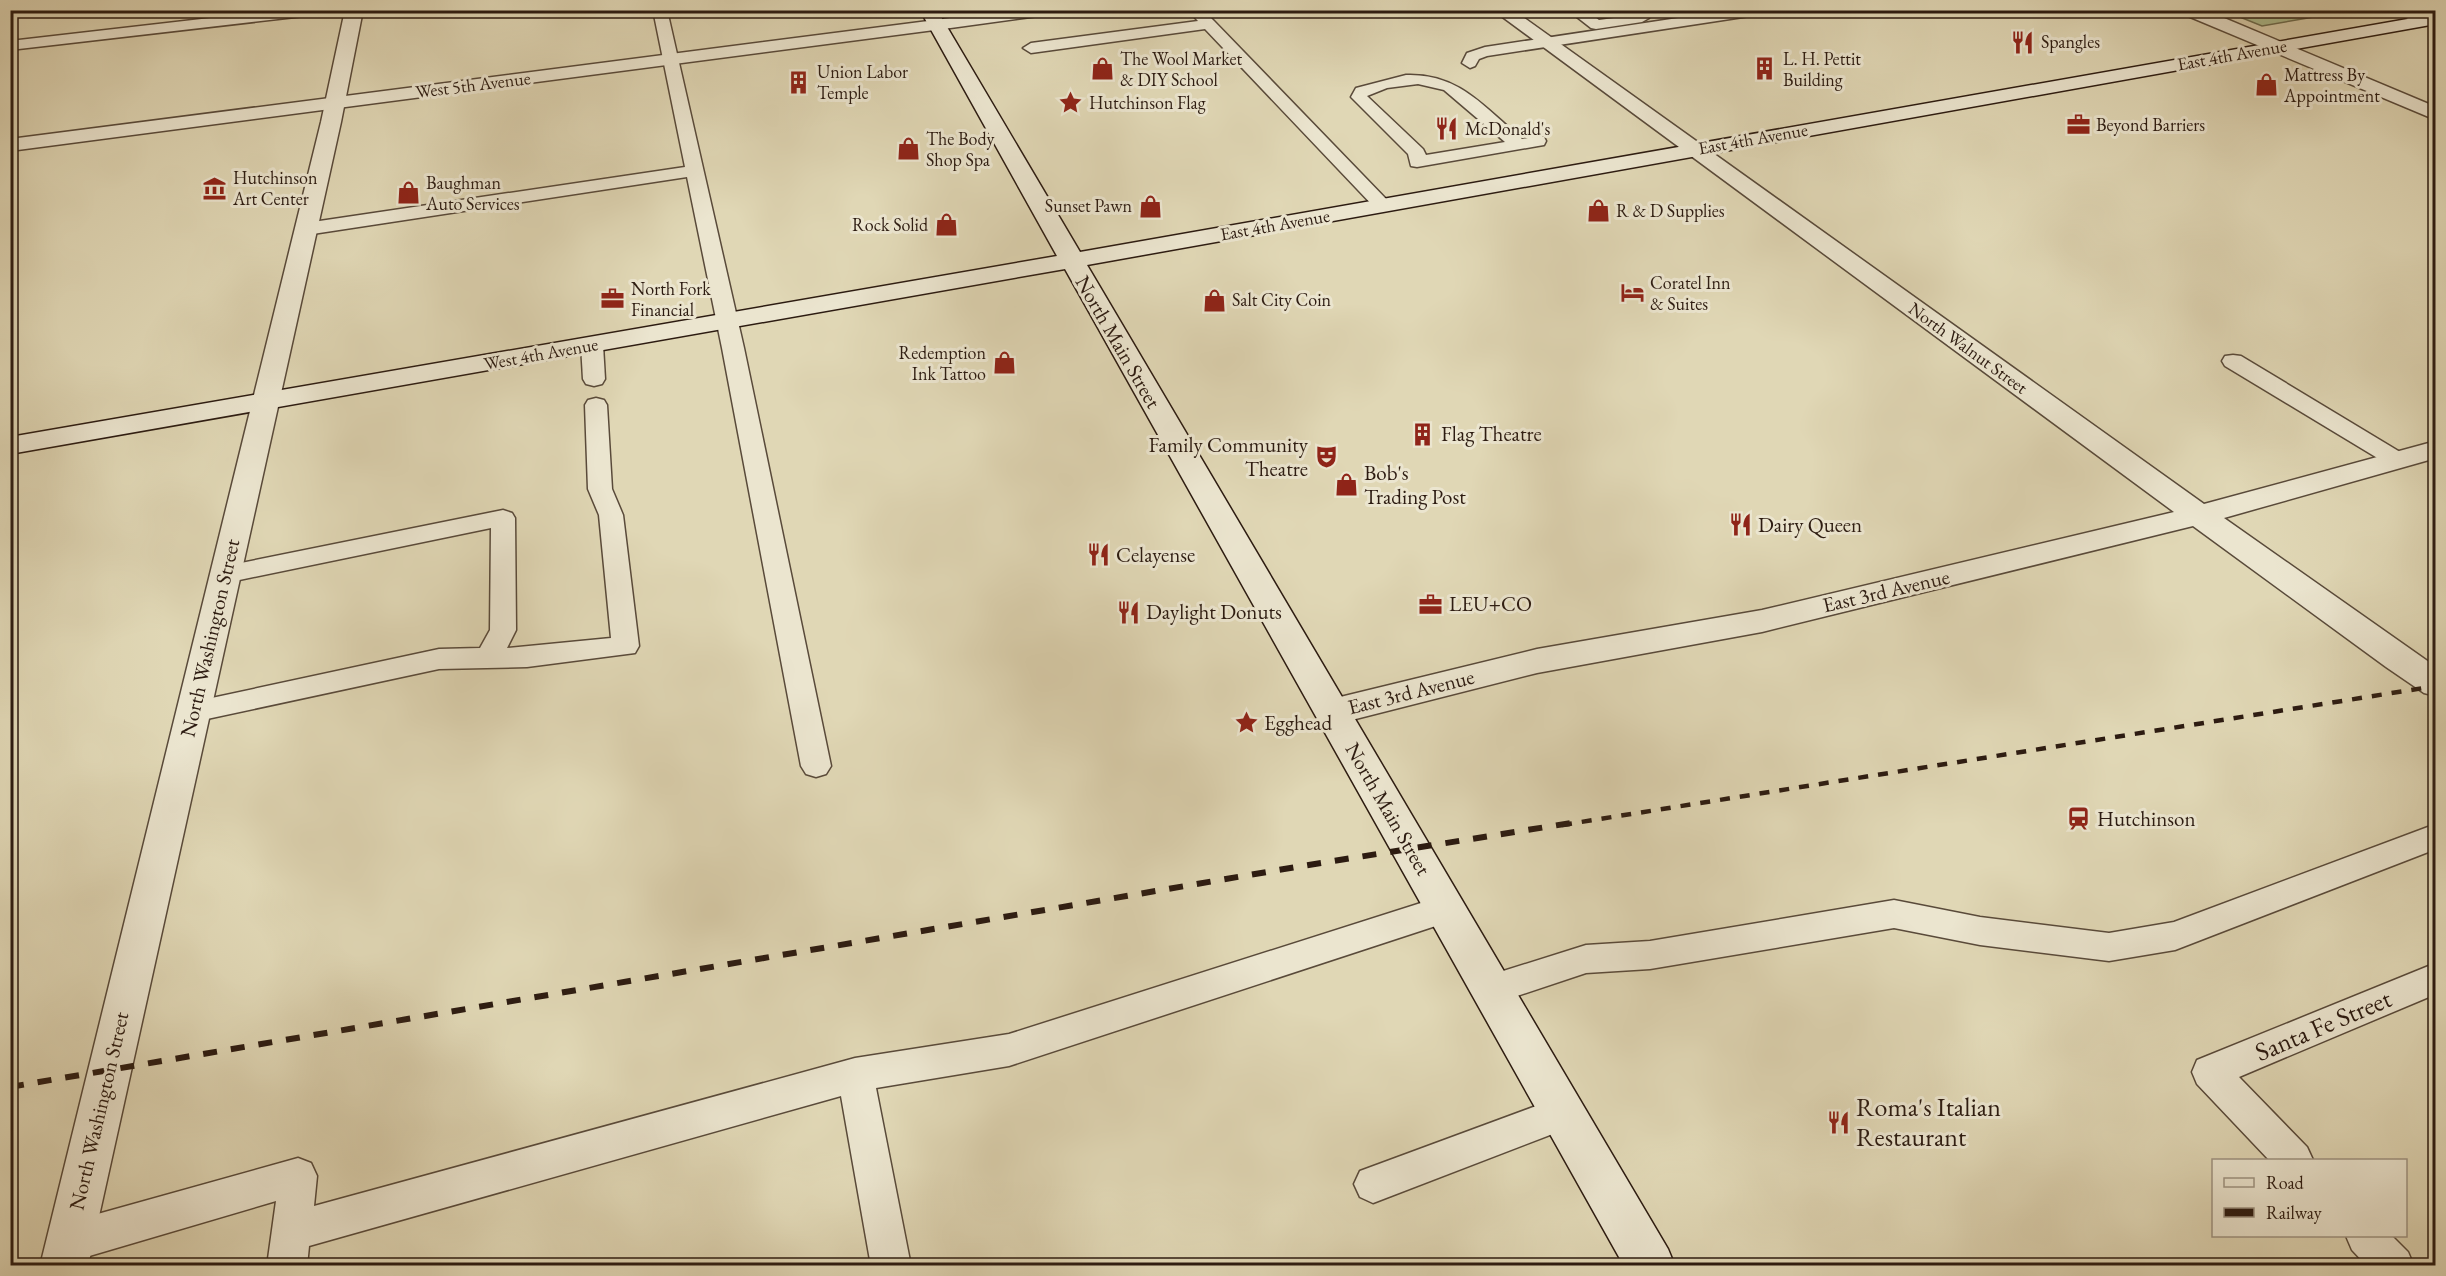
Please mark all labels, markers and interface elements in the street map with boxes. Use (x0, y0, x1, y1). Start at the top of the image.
restaurant icon: Spangles (2010, 29, 2036, 55)
place label: Spangles (2041, 30, 2100, 53)
street label: East 4th Avenue (2175, 34, 2288, 75)
place label: The Wool Market & DIY School (1120, 47, 1243, 91)
place label: L. H. Pettit Building (1783, 47, 1861, 91)
shop icon: The Wool Market & DIY School (1089, 56, 1115, 82)
building icon: L. H. Pettit Building (1752, 56, 1778, 82)
place label: Union Labor Temple (817, 60, 908, 104)
place label: Mattress By Appointment (2283, 63, 2380, 107)
street label: West 5th Avenue (414, 66, 532, 103)
building icon: Union Labor Temple (786, 69, 812, 95)
shop icon: Mattress By Appointment (2253, 72, 2279, 98)
place icon: Hutchinson Flag (1058, 90, 1084, 116)
place label: Hutchinson Flag (1089, 91, 1206, 114)
office icon: Beyond Barriers (2065, 112, 2091, 138)
place label: Beyond Barriers (2096, 113, 2205, 136)
restaurant icon: McDonald's (1434, 116, 1460, 142)
place label: McDonald's (1465, 117, 1550, 140)
street label: East 4th Avenue (1696, 118, 1809, 159)
place label: The Body Shop Spa (926, 127, 995, 171)
shop icon: The Body Shop Spa (895, 136, 921, 162)
place label: Hutchinson Art Center (232, 166, 318, 210)
place label: Baughman Auto Services (425, 171, 520, 215)
museum icon: Hutchinson Art Center (202, 175, 228, 201)
shop icon: Baughman Auto Services (395, 180, 421, 206)
shop icon: Sunset Pawn (1137, 193, 1163, 219)
place label: Sunset Pawn (1045, 194, 1132, 217)
shop icon: R & D Supplies (1585, 198, 1611, 224)
place label: R & D Supplies (1616, 199, 1725, 222)
street label: East 4th Avenue (1218, 204, 1331, 245)
shop icon: Rock Solid (933, 212, 959, 238)
place label: Rock Solid (852, 213, 929, 236)
street label: North Main Street (1069, 270, 1168, 413)
place label: Coratel Inn & Suites (1650, 271, 1731, 315)
place label: North Fork Financial (631, 277, 711, 321)
hotel icon: Coratel Inn & Suites (1619, 280, 1645, 306)
office icon: North Fork Financial (600, 286, 626, 312)
shop icon: Salt City Coin (1201, 287, 1227, 313)
place label: Salt City Coin (1232, 288, 1332, 311)
street label: North Walnut Street (1904, 297, 2033, 399)
street label: West 4th Avenue (482, 332, 600, 375)
place label: Redemption Ink Tattoo (898, 341, 986, 385)
shop icon: Redemption Ink Tattoo (991, 350, 1017, 376)
place label: Flag Theatre (1441, 420, 1542, 447)
building icon: Flag Theatre (1410, 421, 1436, 447)
place label: Family Community Theatre (1149, 431, 1309, 482)
theatre icon: Family Community Theatre (1313, 444, 1339, 470)
place label: Bob's Trading Post (1364, 459, 1466, 510)
shop icon: Bob's Trading Post (1333, 472, 1359, 498)
place label: Dairy Queen (1758, 511, 1862, 539)
restaurant icon: Dairy Queen (1727, 512, 1753, 538)
street label: North Washington Street (174, 536, 246, 740)
place label: Celayense (1116, 541, 1195, 568)
restaurant icon: Celayense (1085, 542, 1111, 568)
street label: East 3rd Avenue (1820, 563, 1952, 618)
place label: LEU+CO (1449, 590, 1532, 617)
office icon: LEU+CO (1418, 591, 1444, 617)
place label: Daylight Donuts (1146, 598, 1282, 625)
restaurant icon: Daylight Donuts (1115, 599, 1141, 625)
street label: East 3rd Avenue (1345, 663, 1477, 720)
place label: Egghead (1264, 709, 1332, 736)
place icon: Egghead (1233, 710, 1259, 736)
street label: North Main Street (1339, 737, 1438, 880)
place label: Hutchinson (2097, 805, 2196, 832)
station icon: Hutchinson (2066, 806, 2092, 832)
street label: Santa Fe Street (2250, 981, 2396, 1069)
street label: North Washington Street (63, 1009, 135, 1213)
place label: Roma's Italian Restaurant (1856, 1090, 2001, 1154)
restaurant icon: Roma's Italian Restaurant (1825, 1109, 1851, 1135)
legend (2212, 1159, 2407, 1237)
text: Road (2266, 1171, 2305, 1194)
text: Railway (2266, 1201, 2322, 1224)

